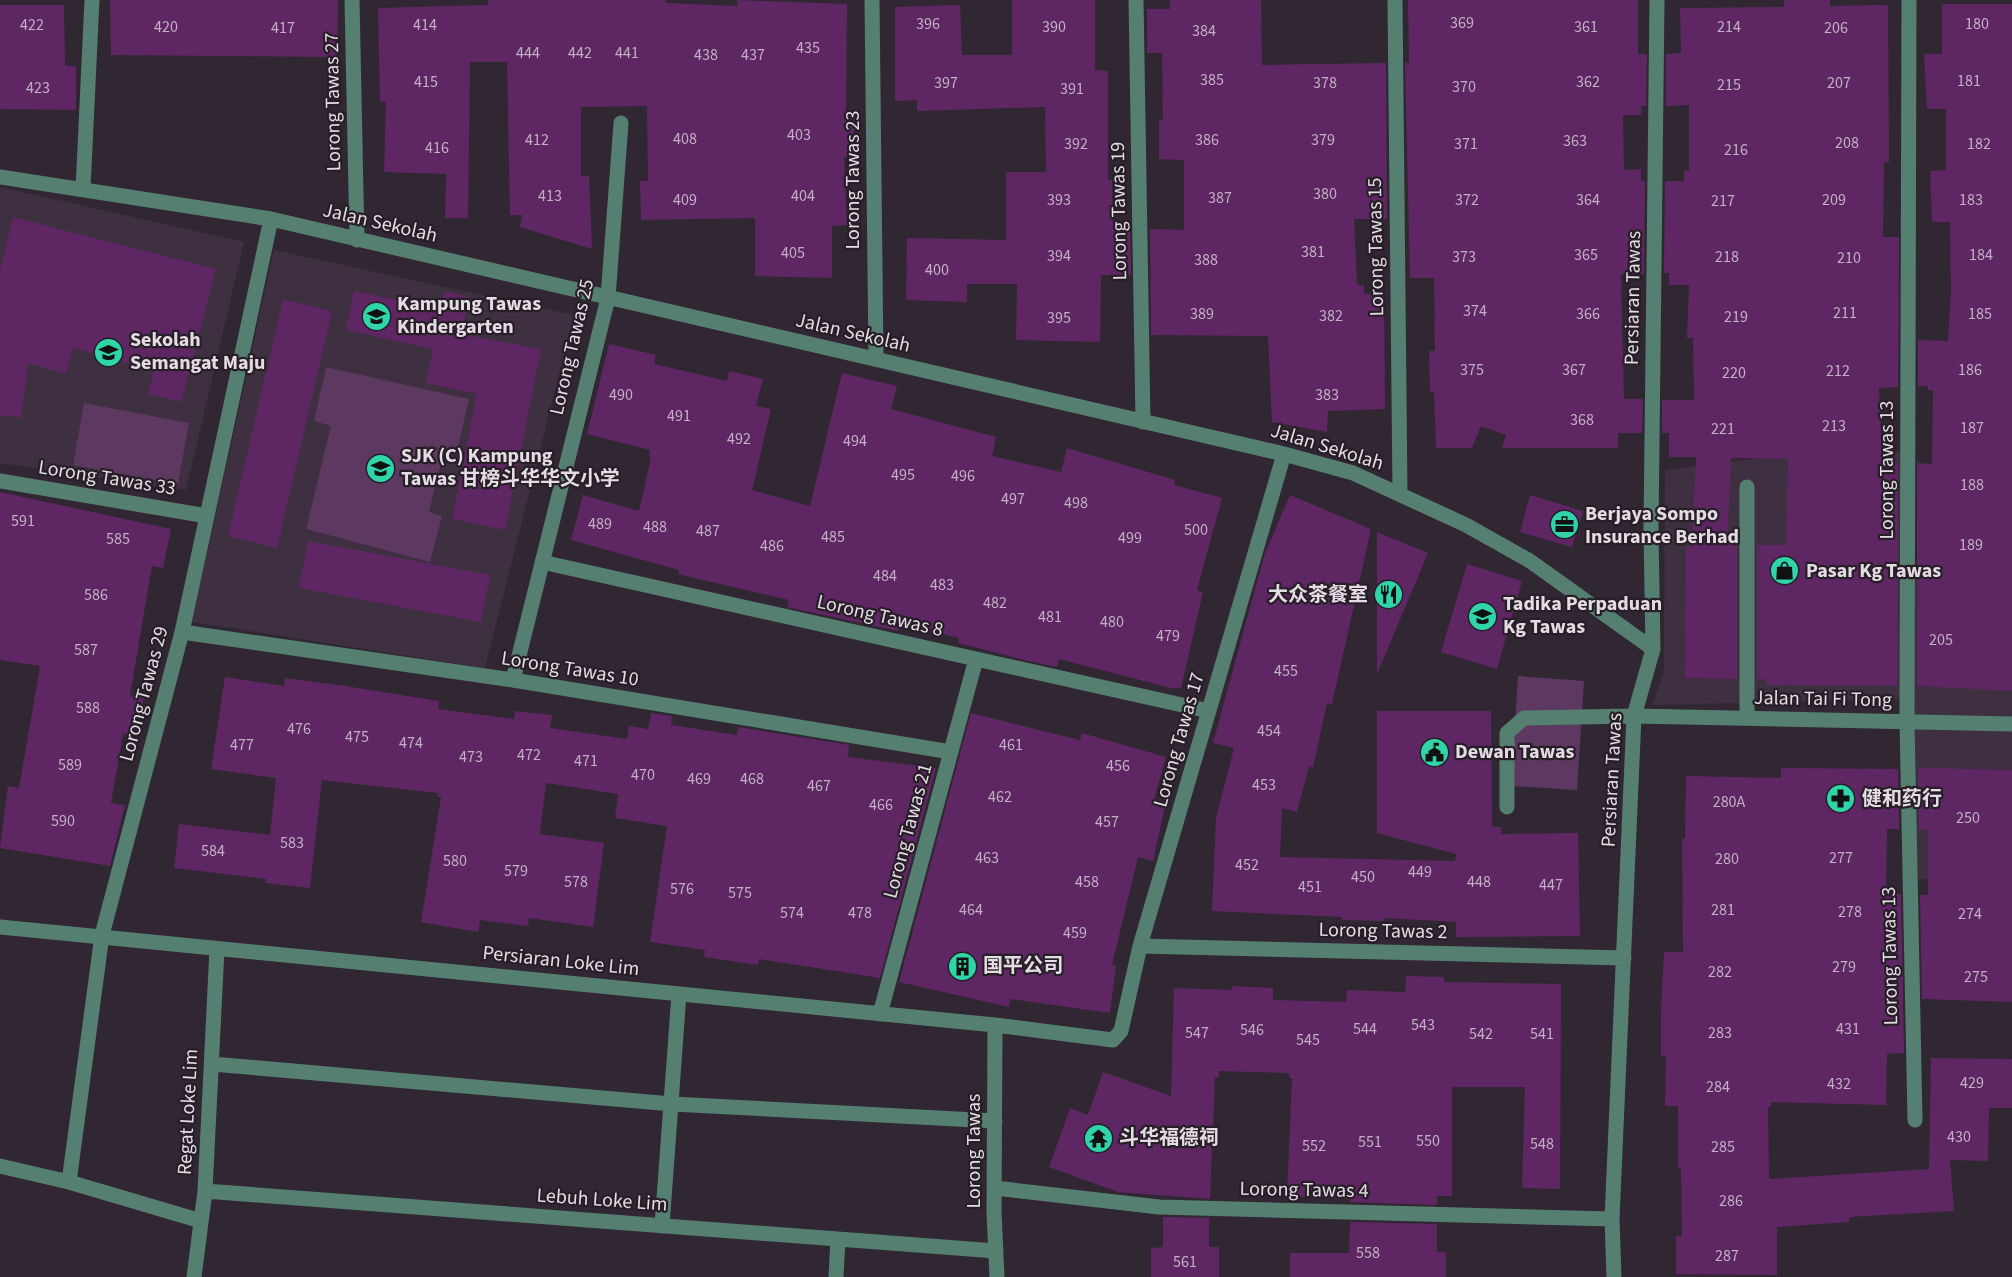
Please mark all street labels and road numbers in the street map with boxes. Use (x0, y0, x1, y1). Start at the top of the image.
street label: Lorong Tawas 27 (318, 32, 348, 172)
street label: Lorong Tawas 23 (839, 111, 867, 249)
street label: Lorong Tawas 19 (1104, 141, 1134, 281)
street label: Lorong Tawas 15 (1361, 177, 1391, 317)
street label: Jalan Sekolah (320, 196, 440, 250)
street label: Persiaran Tawas (1618, 231, 1648, 365)
street label: Lorong Tawas 25 (543, 276, 601, 418)
street label: Jalan Sekolah (793, 306, 913, 360)
street label: Lorong Tawas 13 (1873, 401, 1901, 539)
street label: Jalan Sekolah (1267, 417, 1387, 477)
street label: Lorong Tawas 33 (36, 453, 178, 503)
street label: Lorong Tawas 8 (814, 588, 946, 644)
street label: Lorong Tawas 29 (113, 623, 175, 765)
street label: Lorong Tawas 10 (499, 644, 641, 694)
street label: Lorong Tawas 17 (1146, 669, 1212, 811)
street label: Jalan Tai Fi Tong (1754, 684, 1892, 714)
street label: Persiaran Tawas (1595, 712, 1629, 848)
street label: Lorong Tawas 21 (877, 760, 939, 902)
street label: Lorong Tawas 13 (1875, 886, 1905, 1026)
street label: Lorong Tawas 2 (1318, 916, 1448, 946)
street label: Persiaran Loke Lim (481, 939, 641, 983)
street label: Regat Loke Lim (171, 1048, 205, 1176)
street label: Lorong Tawas (960, 1094, 988, 1208)
street label: Lorong Tawas 4 (1239, 1175, 1369, 1205)
street label: Lebuh Loke Lim (536, 1181, 668, 1219)

